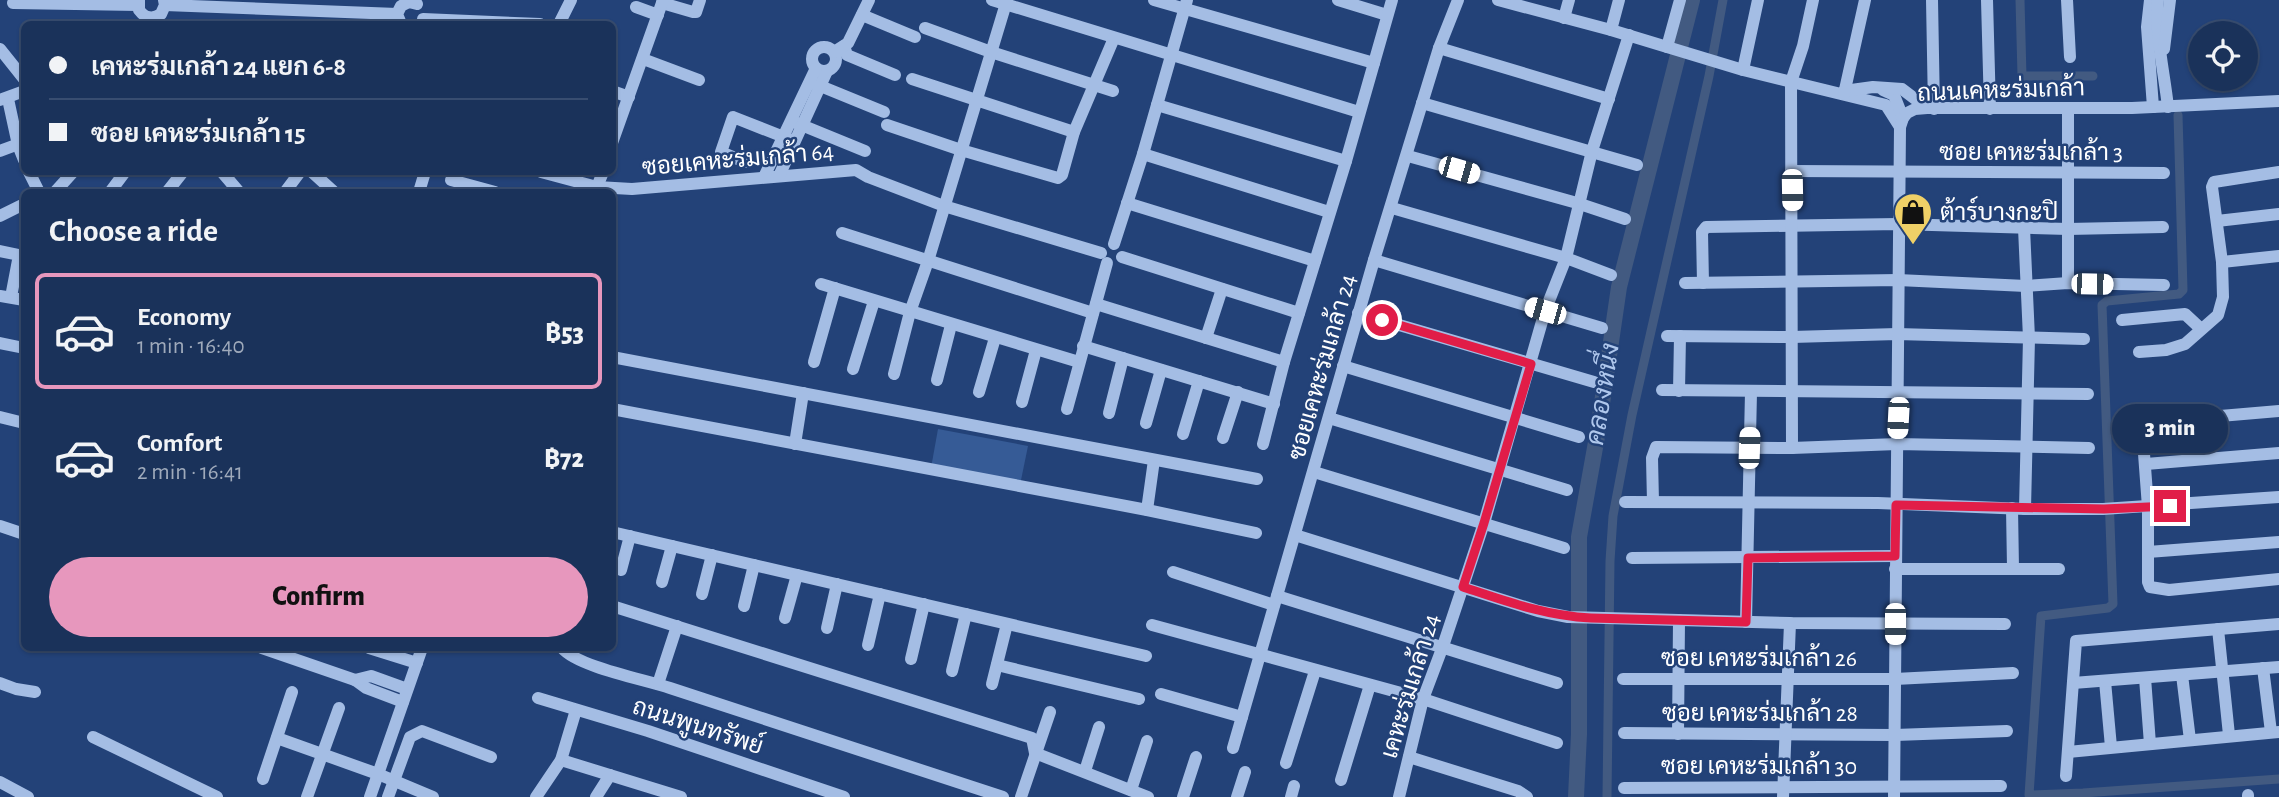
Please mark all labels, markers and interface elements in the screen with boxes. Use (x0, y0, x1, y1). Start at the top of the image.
map controls (2188, 21, 2258, 91)
button: locate (2188, 21, 2258, 91)
text: เคหะร่มเกล้า 24 แยก 6-8 (91, 54, 346, 80)
street label: ถนนเคหะร่มเกล้า (1917, 72, 2085, 106)
text: ซอย เคหะร่มเกล้า 15 (91, 121, 306, 147)
street label: ซอยเคหะร่มเกล้า 64 (641, 136, 835, 180)
street label: ซอย เคหะร่มเกล้า 3 (1939, 137, 2123, 165)
car (1436, 154, 1483, 186)
car (1782, 169, 1803, 211)
shop icon: ต้าร์บางกะปิ (1892, 191, 1934, 246)
place label: ต้าร์บางกะปิ (1940, 196, 2058, 225)
text: Choose a ride (49, 215, 218, 247)
street label: ซอยเคหะร่มเกล้า 24 (1281, 270, 1361, 463)
car (2071, 273, 2114, 295)
car (1522, 295, 1569, 327)
icon: car (53, 300, 116, 363)
text: Economy (137, 304, 231, 330)
route start (1366, 304, 1398, 336)
text: ฿53 (545, 320, 584, 346)
text: 1 min · 16:40 (137, 335, 245, 358)
water label: คลองหนึ่ง (1572, 340, 1624, 447)
car (1887, 396, 1910, 440)
callout: 3 min (2112, 405, 2228, 454)
text: 3 min (2145, 417, 2195, 440)
icon: car (53, 426, 116, 489)
car (1738, 427, 1761, 469)
text: Comfort (137, 430, 222, 456)
text: ฿72 (544, 446, 584, 472)
text: 2 min · 16:41 (137, 461, 243, 484)
route end (2154, 490, 2186, 522)
button: Confirm (49, 557, 588, 637)
car (1885, 603, 1906, 645)
street label: เคหะร่มเกล้า 24 (1374, 610, 1444, 761)
street label: ซอย เคหะร่มเกล้า 26 (1661, 643, 1857, 671)
street label: ถนนพูนทรัพย์ (628, 690, 767, 763)
street label: ซอย เคหะร่มเกล้า 28 (1662, 698, 1858, 726)
street label: ซอย เคหะร่มเกล้า 30 (1661, 751, 1857, 779)

